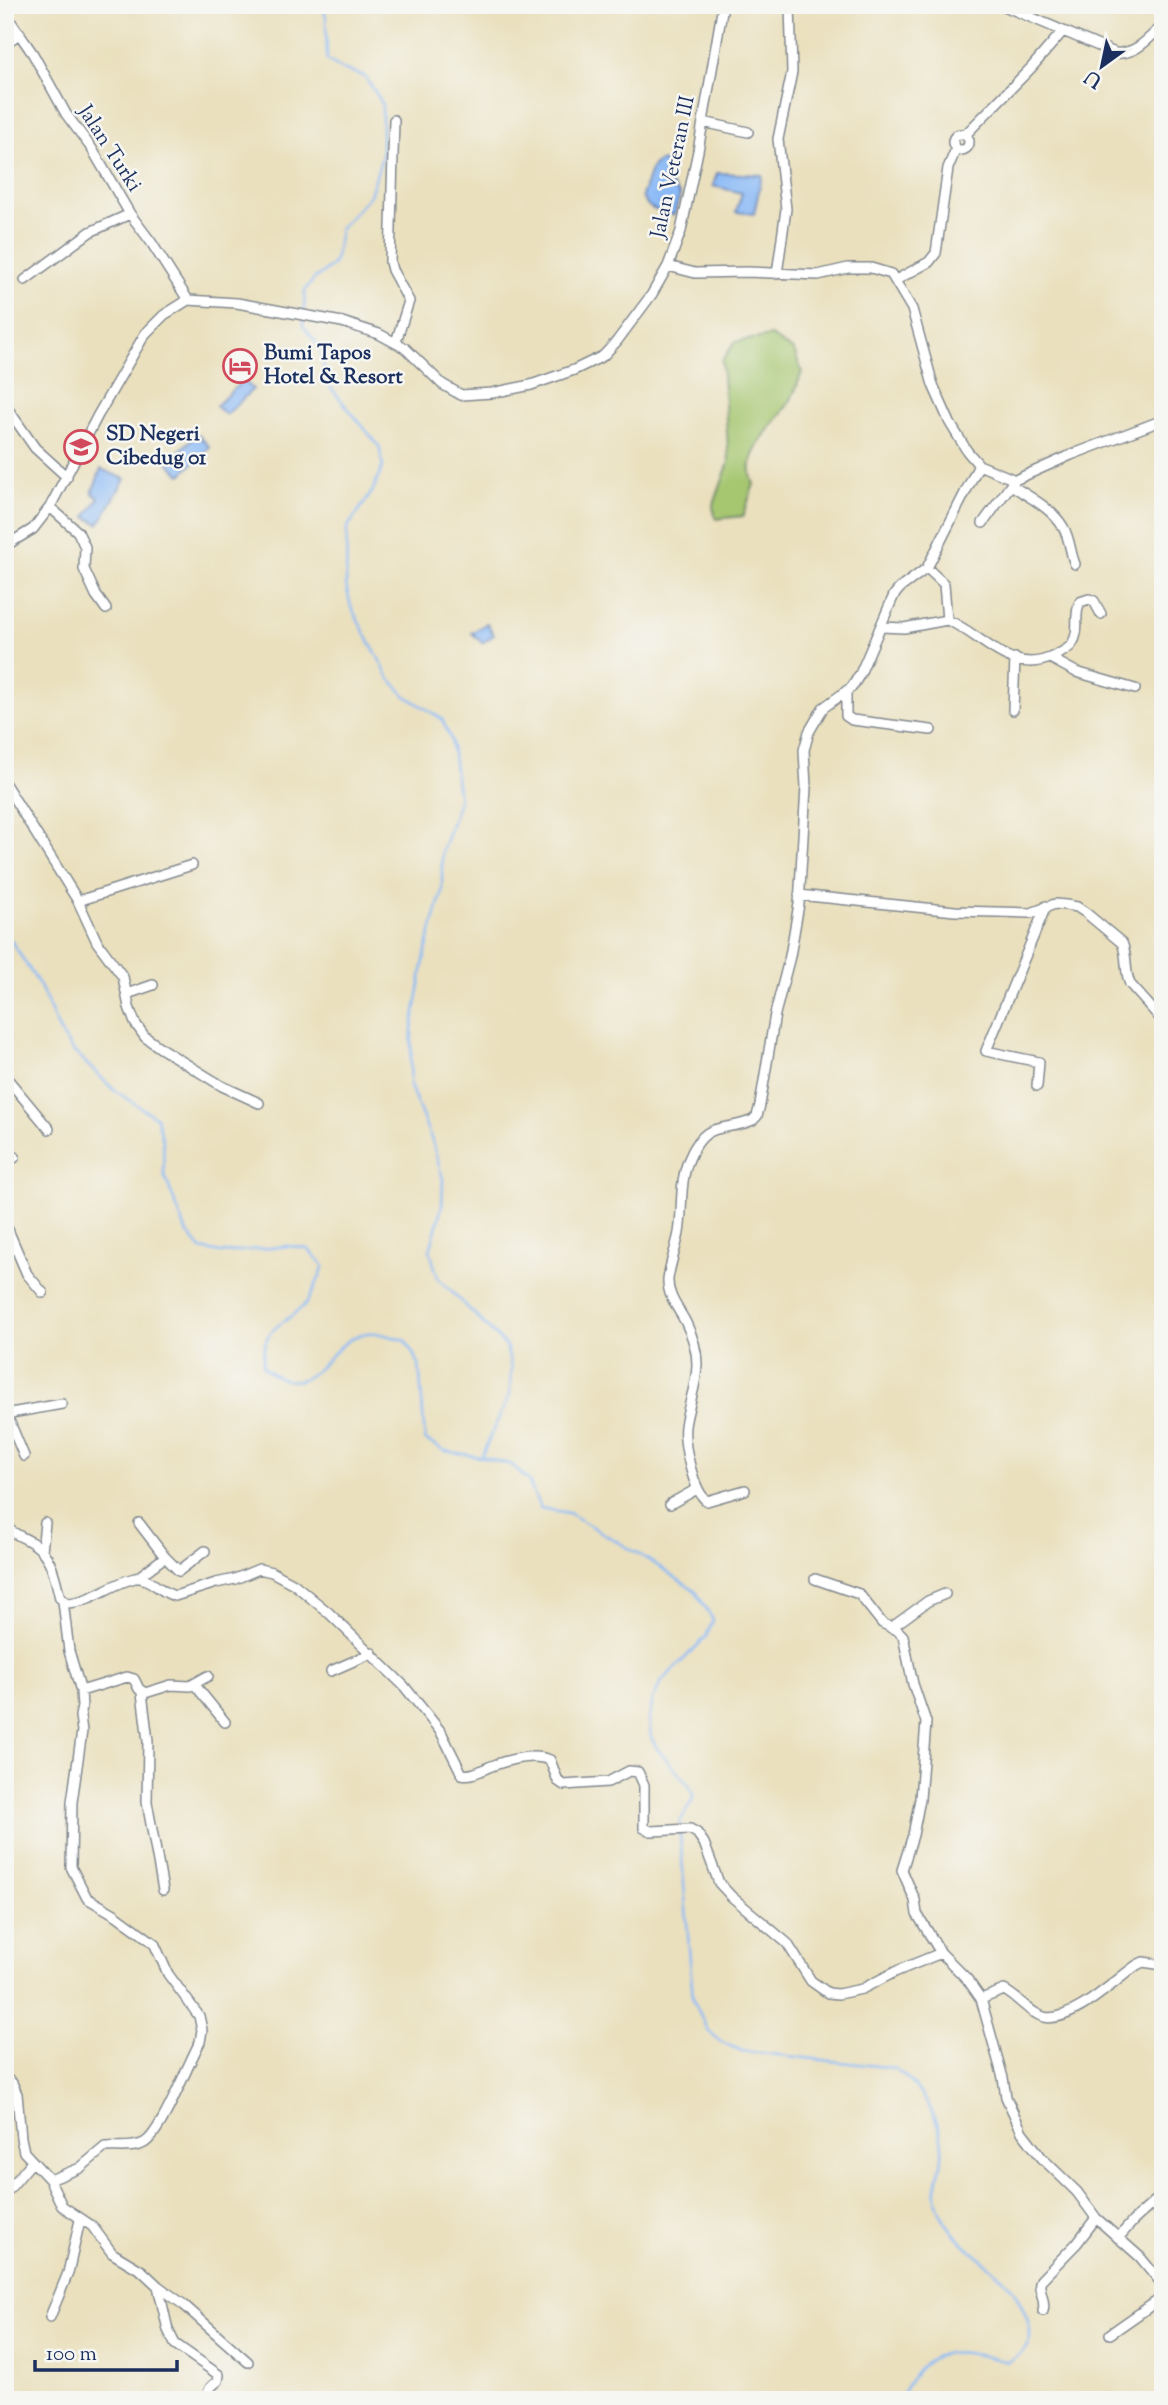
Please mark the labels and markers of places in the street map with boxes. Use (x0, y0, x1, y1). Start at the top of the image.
place label: Bumi Tapos Hotel & Resort (264, 339, 403, 393)
hotel icon: Bumi Tapos Hotel & Resort (221, 347, 259, 385)
place label: SD Negeri Cibedug 01 (106, 420, 207, 474)
school or university icon: SD Negeri Cibedug 01 (62, 428, 100, 466)

